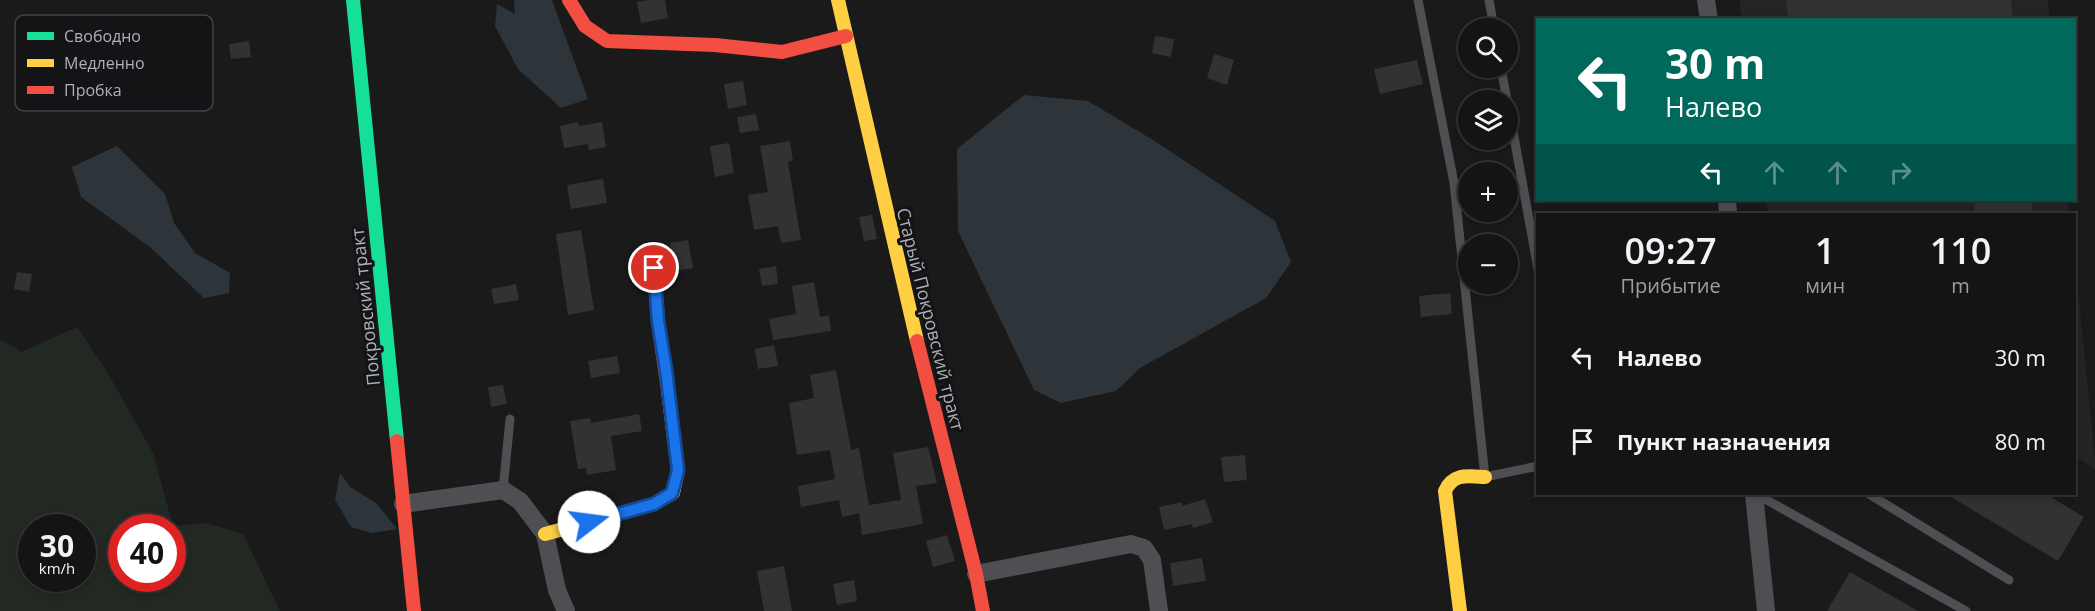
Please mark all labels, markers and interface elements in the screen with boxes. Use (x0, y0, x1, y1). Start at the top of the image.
legend (15, 15, 213, 111)
map controls (1458, 18, 1518, 294)
button: search (1458, 18, 1518, 78)
text: Свободно (64, 25, 141, 47)
text: 30 m (1665, 34, 1765, 91)
icon: left (1566, 42, 1644, 120)
text: Медленно (64, 52, 145, 74)
text: Пробка (64, 79, 122, 101)
text: Налево (1665, 88, 1762, 125)
button: layers (1458, 90, 1518, 150)
icon: left (1695, 156, 1728, 189)
icon: ahead (1758, 156, 1791, 189)
icon: ahead (1821, 156, 1854, 189)
icon: right (1884, 156, 1917, 189)
button: + (1458, 162, 1518, 222)
street label: Старый Покровский тракт (892, 205, 970, 433)
text: 09:27 (1624, 226, 1717, 275)
text: 1 (1815, 226, 1835, 275)
text: 110 (1930, 226, 1991, 275)
street label: Покровский тракт (345, 227, 385, 387)
button: − (1458, 234, 1518, 294)
pin (628, 242, 679, 293)
icon: arrive (637, 251, 670, 284)
text: Прибытие (1621, 272, 1721, 299)
text: мин (1805, 272, 1845, 299)
text: m (1951, 272, 1970, 299)
icon: left (1566, 341, 1599, 374)
text: Налево (1617, 342, 1702, 372)
text: 30 m (1995, 342, 2046, 372)
icon: arrive (1566, 425, 1599, 458)
text: Пункт назначения (1617, 426, 1831, 456)
text: 80 m (1995, 426, 2046, 456)
position arrow (557, 490, 621, 554)
speed limit sign: 40 (108, 514, 186, 592)
text: 30 (40, 525, 74, 566)
text: km/h (39, 558, 75, 578)

